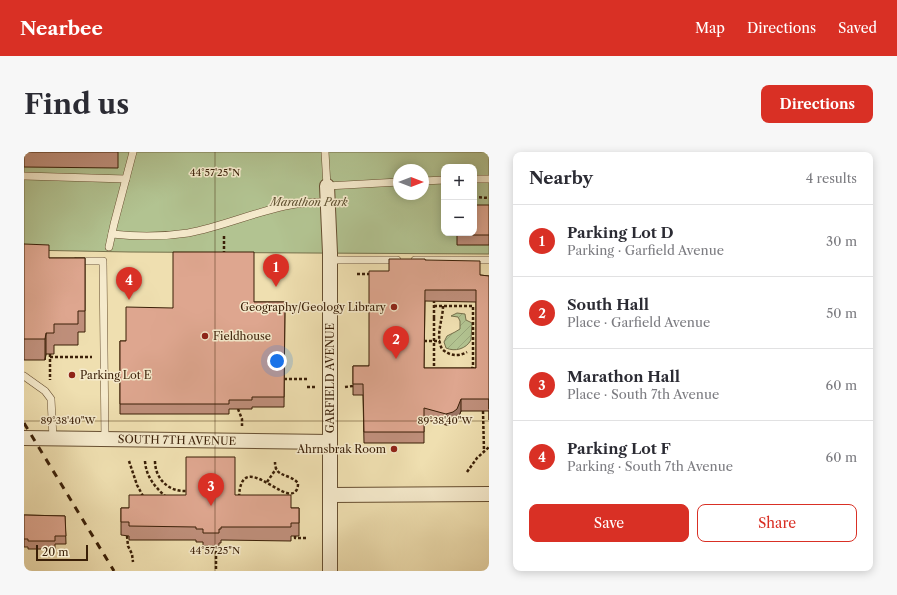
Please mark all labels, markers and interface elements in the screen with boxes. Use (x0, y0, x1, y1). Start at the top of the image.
text: Nearbee (20, 17, 103, 40)
text: Map (695, 19, 725, 37)
text: Directions (747, 19, 816, 37)
text: Saved (838, 19, 877, 37)
button: Directions (761, 85, 873, 123)
text: Find us (24, 87, 129, 121)
north arrow (393, 164, 429, 200)
map controls (441, 164, 477, 236)
button: + (441, 164, 477, 200)
text: 44°57'25"N (190, 166, 240, 179)
text: Nearby (529, 168, 593, 188)
text: 4 results (806, 170, 857, 186)
park label: Marathon Park (268, 195, 348, 209)
button: − (441, 200, 477, 236)
text: Parking Lot D (567, 223, 674, 242)
text: 1 (539, 233, 545, 249)
text: 30 m (826, 233, 857, 249)
text: Parking · Garfield Avenue (567, 242, 724, 258)
pin: 1 (263, 254, 289, 287)
pin: 4 (116, 267, 142, 300)
text: South Hall (567, 295, 649, 314)
place label: Geography/Geology Library (240, 300, 387, 314)
marker: Geography/Geology Library (389, 302, 399, 312)
text: 2 (538, 305, 546, 321)
text: 50 m (826, 305, 857, 321)
text: Place · Garfield Avenue (567, 314, 710, 330)
street label: GARFIELD AVENUE (323, 322, 337, 433)
pin: 2 (383, 326, 409, 359)
place label: Fieldhouse (213, 329, 271, 343)
marker: Fieldhouse (200, 331, 210, 341)
your location (267, 351, 287, 371)
text: Marathon Hall (567, 367, 680, 386)
place label: Parking Lot E (80, 368, 152, 382)
marker: Parking Lot E (67, 370, 77, 380)
text: 3 (538, 377, 546, 393)
text: 60 m (826, 377, 857, 393)
text: Place · South 7th Avenue (567, 386, 719, 402)
text: 89°38'40"W (41, 414, 97, 427)
text: 89°38'40"W (418, 414, 474, 427)
street label: SOUTH 7TH AVENUE (118, 432, 237, 448)
text: Parking Lot F (567, 439, 671, 458)
place label: Ahrnsbrak Room (296, 442, 387, 456)
marker: Ahrnsbrak Room (389, 444, 399, 454)
text: 4 (538, 449, 546, 465)
text: 60 m (826, 449, 857, 465)
text: Parking · South 7th Avenue (567, 458, 733, 474)
pin: 3 (198, 473, 224, 506)
button: Save (529, 504, 689, 542)
button: Share (697, 504, 857, 542)
scale bar (36, 543, 88, 562)
text: 44°57'25"N (190, 544, 240, 557)
text: 20 m (42, 545, 68, 559)

